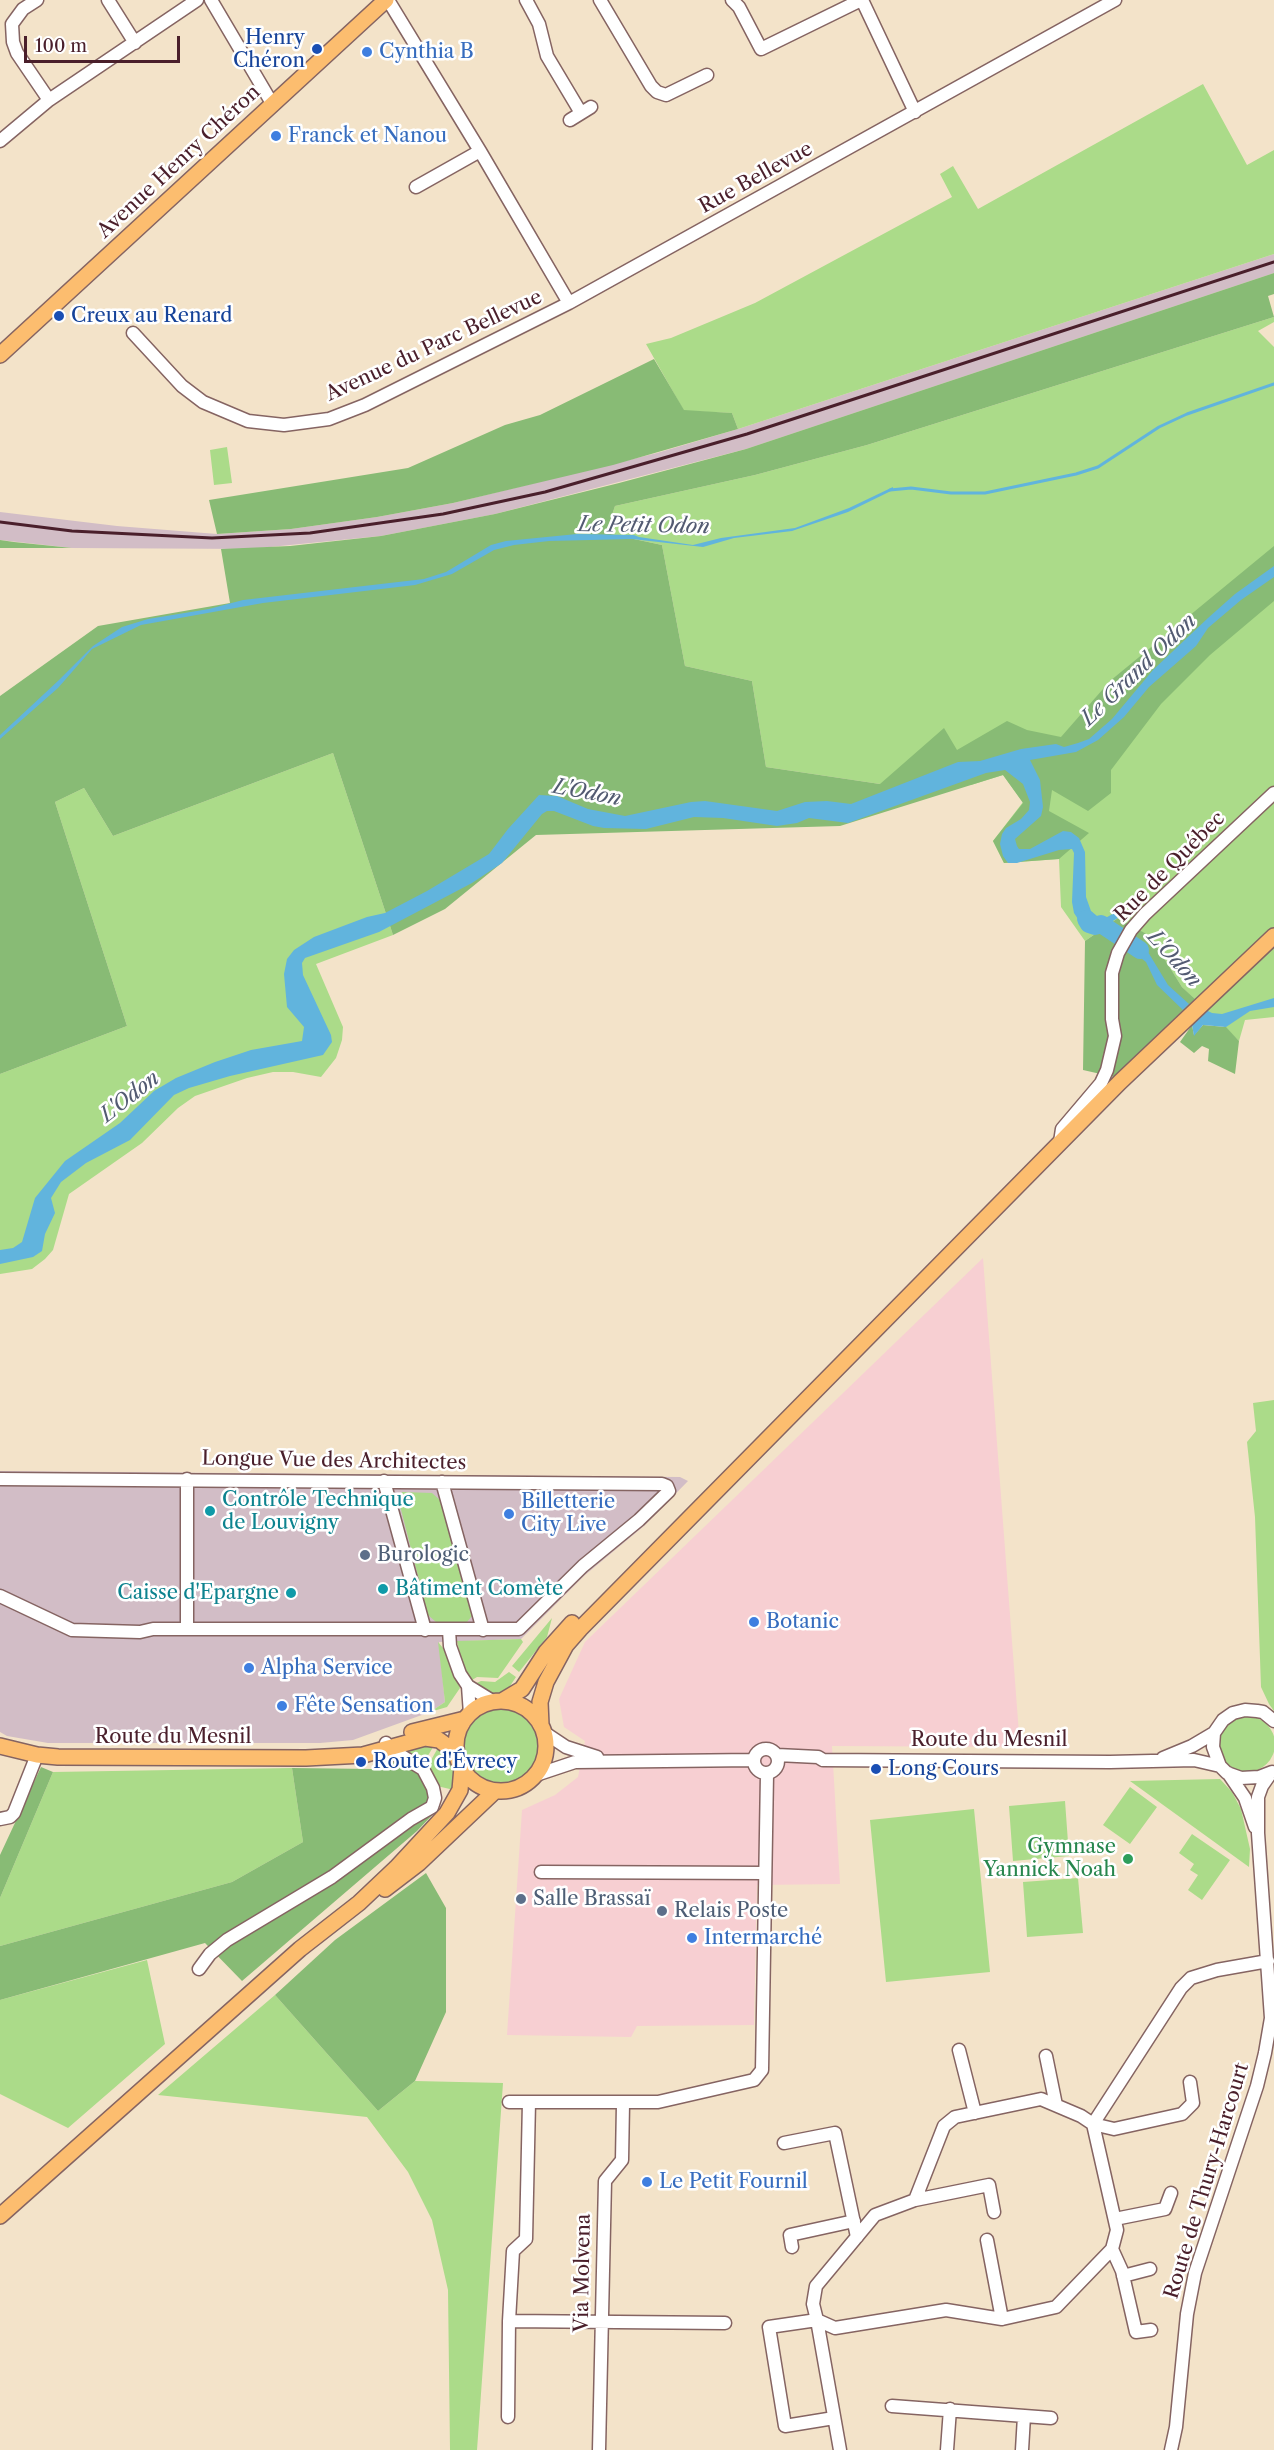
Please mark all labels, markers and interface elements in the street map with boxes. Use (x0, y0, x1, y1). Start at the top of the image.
scale bar (27, 24, 183, 62)
place label: Henry Chéron (233, 26, 305, 73)
text: 100 m (35, 35, 87, 57)
place label: Cynthia B (379, 40, 474, 64)
marker: Henry Chéron (310, 42, 324, 56)
marker: Cynthia B (360, 45, 374, 59)
street label: Avenue Henry Chéron (93, 80, 265, 244)
place label: Franck et Nanou (288, 124, 447, 148)
marker: Franck et Nanou (269, 129, 283, 143)
street label: Rue Bellevue (695, 137, 817, 219)
street label: Avenue du Parc Bellevue (322, 285, 546, 407)
place label: Creux au Renard (71, 304, 232, 328)
marker: Creux au Renard (52, 309, 66, 323)
water label: Le Petit Odon (578, 512, 710, 540)
water label: Le Grand Odon (1076, 609, 1202, 731)
water label: L'Odon (551, 774, 623, 812)
street label: Rue de Québec (1110, 807, 1230, 927)
water label: L'Odon (1142, 925, 1206, 993)
water label: L'Odon (95, 1066, 165, 1128)
street label: Longue Vue des Architectes (201, 1447, 467, 1475)
place label: Contrôle Technique de Louvigny (222, 1488, 414, 1535)
place label: Billetterie City Live (521, 1490, 615, 1537)
marker: Contrôle Technique de Louvigny (203, 1504, 217, 1518)
marker: Billetterie City Live (502, 1507, 516, 1521)
place label: Burologic (377, 1543, 469, 1567)
marker: Burologic (358, 1548, 372, 1562)
place label: Bâtiment Comète (395, 1577, 563, 1601)
place label: Caisse d'Epargne (117, 1581, 279, 1605)
marker: Bâtiment Comète (376, 1582, 390, 1596)
marker: Caisse d'Epargne (284, 1586, 298, 1600)
place label: Botanic (766, 1610, 839, 1634)
marker: Botanic (747, 1615, 761, 1629)
place label: Alpha Service (261, 1656, 393, 1680)
marker: Alpha Service (242, 1661, 256, 1675)
place label: Fête Sensation (294, 1694, 434, 1718)
marker: Fête Sensation (275, 1699, 289, 1713)
street label: Route du Mesnil (95, 1725, 251, 1749)
street label: Route du Mesnil (911, 1728, 1067, 1752)
place label: Route d'Évrecy (373, 1750, 517, 1774)
marker: Route d'Évrecy (354, 1755, 368, 1769)
place label: Long Cours (888, 1757, 999, 1781)
marker: Long Cours (869, 1762, 883, 1776)
place label: Gymnase Yannick Noah (983, 1835, 1116, 1882)
marker: Gymnase Yannick Noah (1121, 1852, 1135, 1866)
place label: Salle Brassaï (533, 1887, 651, 1911)
marker: Salle Brassaï (514, 1892, 528, 1906)
place label: Relais Poste (674, 1899, 788, 1923)
marker: Relais Poste (655, 1904, 669, 1918)
place label: Intermarché (704, 1926, 822, 1950)
marker: Intermarché (685, 1931, 699, 1945)
street label: Route de Thury-Harcourt (1160, 2060, 1254, 2302)
place label: Le Petit Fournil (659, 2170, 808, 2194)
marker: Le Petit Fournil (640, 2175, 654, 2189)
street label: Via Molvena (570, 2213, 596, 2333)

